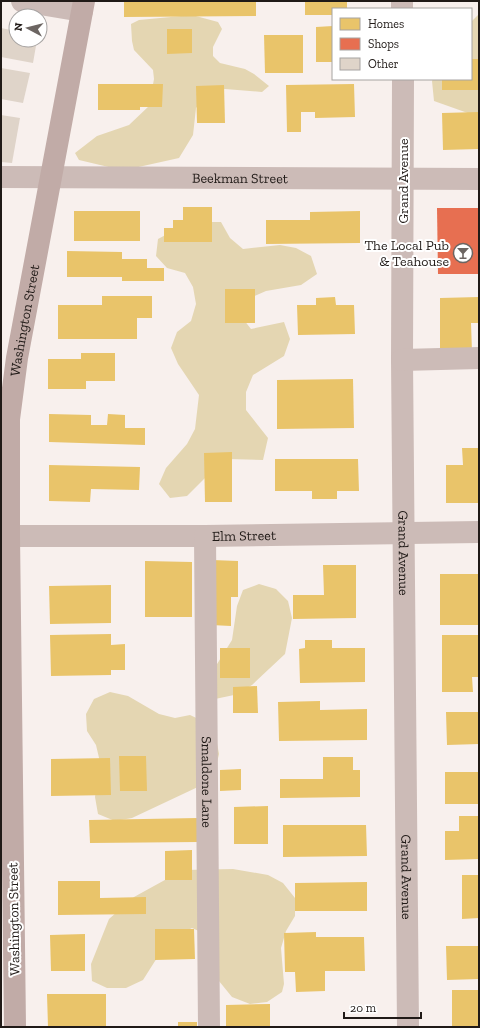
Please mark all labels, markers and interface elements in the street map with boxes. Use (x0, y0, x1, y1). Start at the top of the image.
north arrow (8, 8, 48, 48)
legend (332, 8, 472, 80)
text: Homes (368, 17, 404, 31)
text: N (12, 21, 26, 32)
text: Shops (368, 37, 399, 51)
text: Other (368, 57, 399, 71)
street label: Grand Avenue (395, 138, 412, 224)
street label: Beekman Street (192, 169, 289, 187)
place label: The Local Pub & Teahouse (364, 237, 449, 270)
bar icon: The Local Pub & Teahouse (452, 242, 474, 264)
street label: Washington Street (6, 262, 43, 377)
street label: Grand Avenue (395, 510, 413, 596)
street label: Elm Street (212, 526, 277, 544)
street label: Smaldone Lane (198, 736, 216, 828)
street label: Grand Avenue (398, 834, 416, 920)
street label: Washington Street (4, 861, 23, 976)
scale bar (344, 994, 421, 1020)
text: 20 m (350, 1001, 377, 1015)

